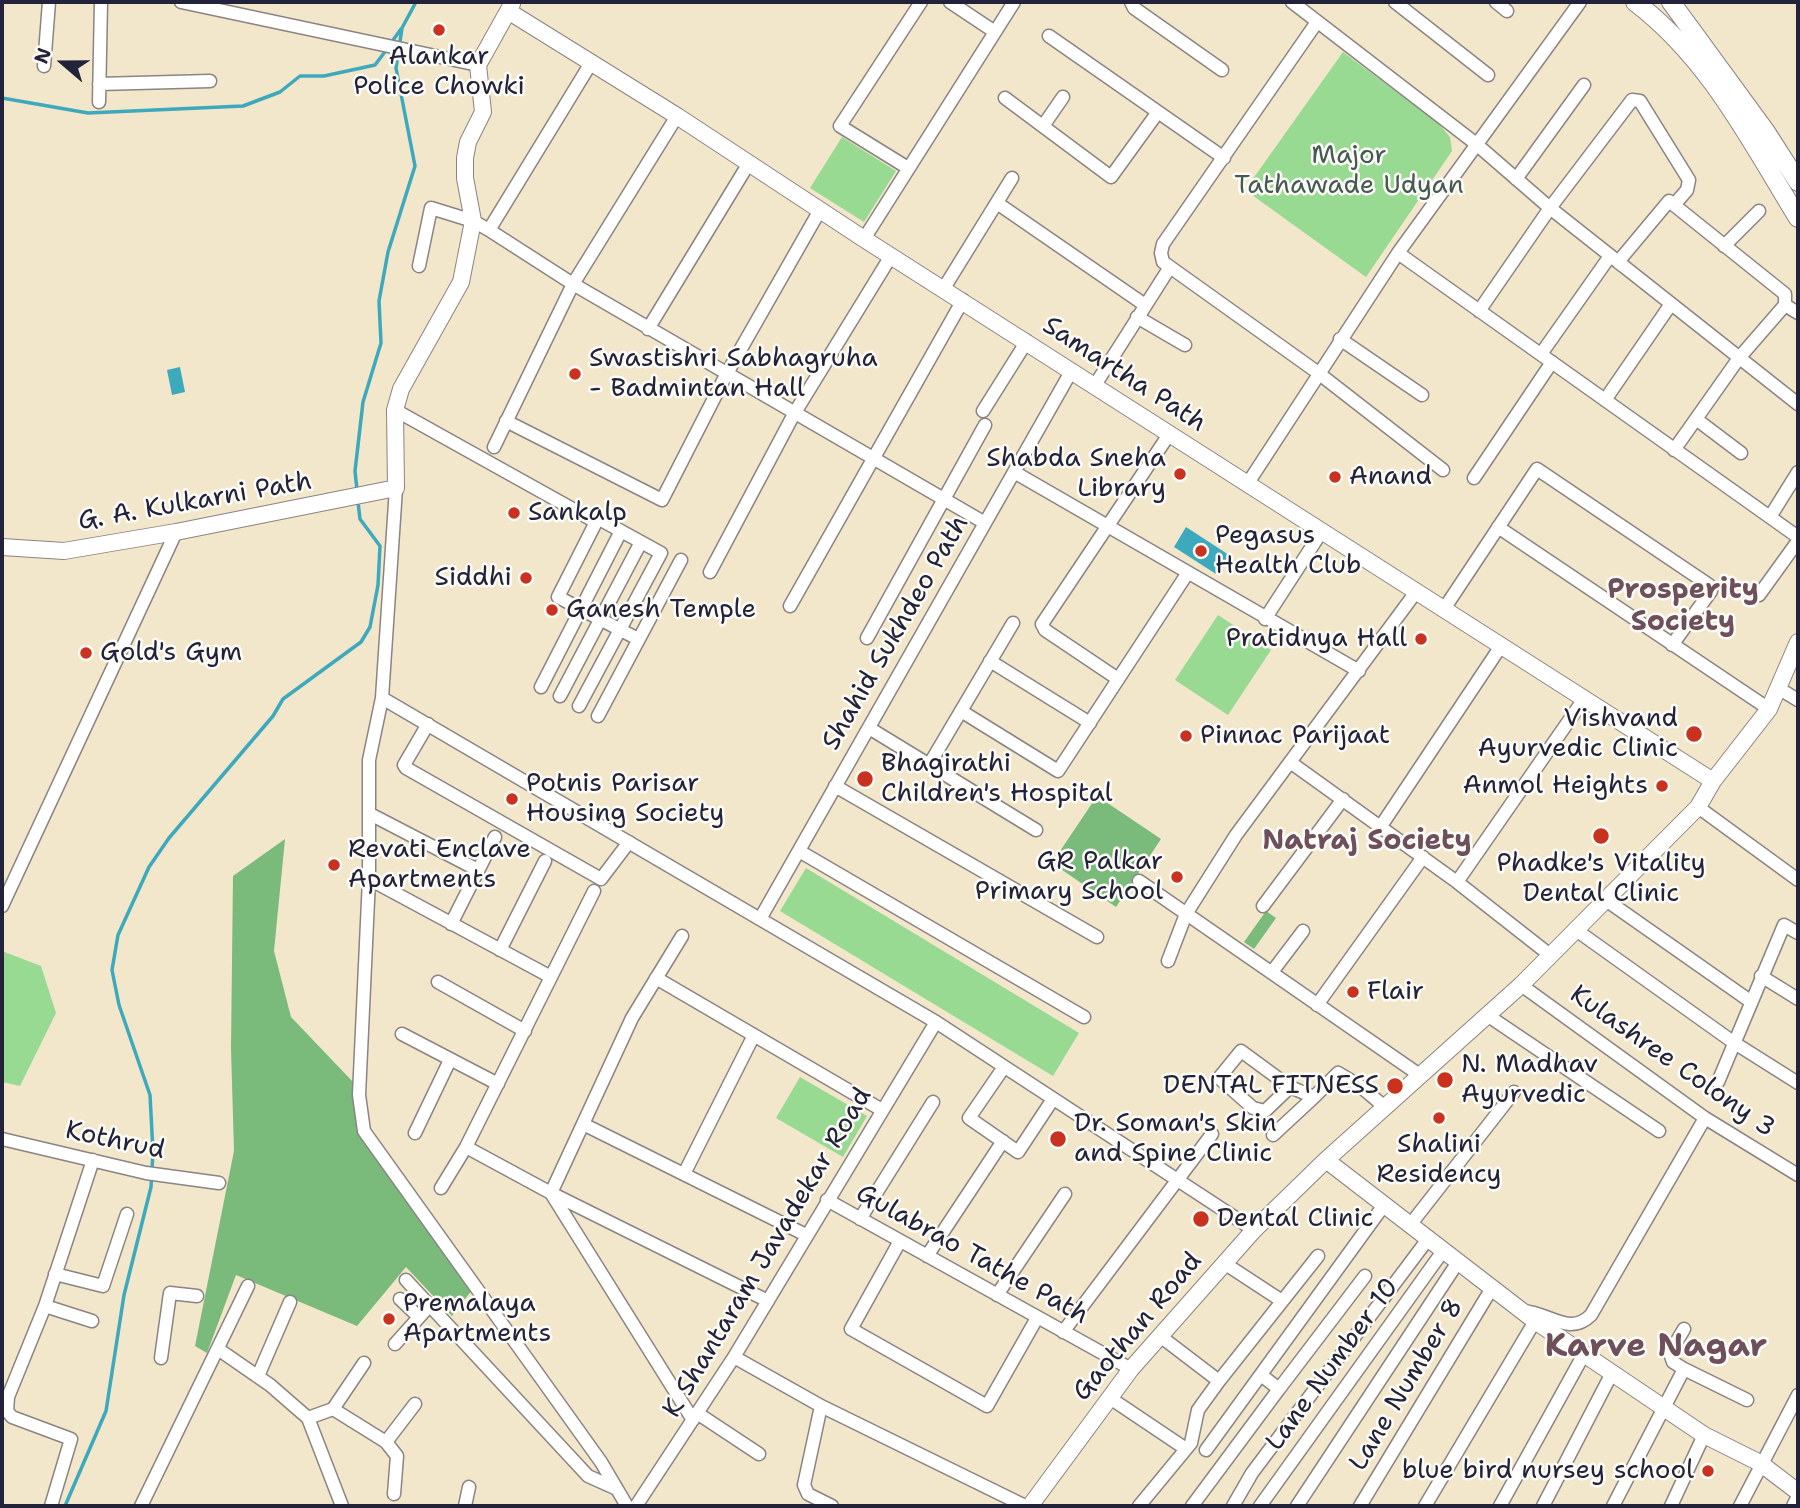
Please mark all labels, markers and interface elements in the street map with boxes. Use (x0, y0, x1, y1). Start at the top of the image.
marker: Alankar Police Chowki (431, 22, 447, 38)
north arrow (28, 28, 98, 98)
place label: Alankar Police Chowki (353, 41, 525, 102)
text: N (28, 44, 57, 67)
park label: Major Tathawade Udyan (1234, 140, 1464, 202)
street label: Samartha Path (1036, 311, 1212, 439)
place label: Swastishri Sabhagruha - Badmintan Hall (589, 343, 878, 404)
marker: Swastishri Sabhagruha - Badmintan Hall (567, 366, 583, 382)
place label: Shabda Sneha Library (986, 443, 1166, 504)
place label: Anand (1349, 461, 1432, 493)
street label: G. A. Kulkarni Path (76, 466, 314, 538)
marker: Shabda Sneha Library (1172, 466, 1188, 482)
marker: Anand (1327, 469, 1343, 485)
place label: Sankalp (528, 497, 627, 529)
marker: Sankalp (506, 505, 522, 521)
street label: Shahid Sukhdeo Path (816, 510, 976, 756)
place label: Pegasus Health Club (1215, 520, 1361, 582)
marker: Pegasus Health Club (1193, 543, 1209, 559)
place label: Siddhi (435, 562, 512, 594)
marker: Siddhi (518, 570, 534, 586)
district label: Prosperity Society (1607, 574, 1759, 640)
place label: Ganesh Temple (566, 594, 756, 626)
marker: Ganesh Temple (544, 602, 560, 618)
place label: Pratidnya Hall (1226, 623, 1407, 655)
marker: Pratidnya Hall (1413, 631, 1429, 647)
place label: Gold's Gym (100, 637, 242, 669)
marker: Gold's Gym (78, 645, 94, 661)
place label: Vishvand Ayurvedic Clinic (1478, 703, 1678, 764)
place label: Pinnac Parijaat (1200, 720, 1390, 752)
marker: Vishvand Ayurvedic Clinic (1684, 724, 1704, 744)
marker: Pinnac Parijaat (1178, 728, 1194, 744)
place label: Bhagirathi Children's Hospital (881, 748, 1113, 810)
place label: Potnis Parisar Housing Society (526, 768, 724, 830)
marker: Bhagirathi Children's Hospital (855, 769, 875, 789)
place label: Anmol Heights (1463, 770, 1648, 802)
marker: Anmol Heights (1654, 778, 1670, 794)
marker: Potnis Parisar Housing Society (504, 791, 520, 807)
district label: Natraj Society (1262, 825, 1472, 859)
marker: Phadke's Vitality Dental Clinic (1591, 826, 1611, 846)
place label: Revati Enclave Apartments (348, 834, 531, 896)
place label: GR Palkar Primary School (975, 846, 1163, 908)
place label: Phadke's Vitality Dental Clinic (1496, 848, 1706, 910)
marker: Revati Enclave Apartments (326, 857, 342, 873)
marker: GR Palkar Primary School (1169, 869, 1185, 885)
place label: Flair (1367, 976, 1424, 1008)
street label: Kulashree Colony 3 (1563, 979, 1781, 1145)
marker: Flair (1345, 984, 1361, 1000)
place label: N. Madhav Ayurvedic (1461, 1049, 1598, 1110)
place label: DENTAL FITNESS (1163, 1070, 1379, 1102)
marker: N. Madhav Ayurvedic (1435, 1070, 1455, 1090)
marker: DENTAL FITNESS (1385, 1076, 1405, 1096)
street label: K Shantaram Javadekar Road (657, 1082, 879, 1424)
place label: Dr. Soman's Skin and Spine Clinic (1074, 1108, 1277, 1170)
marker: Shalini Residency (1431, 1110, 1447, 1126)
street label: Kothrud (62, 1115, 168, 1167)
marker: Dr. Soman's Skin and Spine Clinic (1048, 1129, 1068, 1149)
place label: Shalini Residency (1377, 1129, 1501, 1190)
street label: Gulabrao Tathe Path (850, 1178, 1094, 1332)
place label: Dental Clinic (1217, 1203, 1374, 1235)
marker: Dental Clinic (1191, 1209, 1211, 1229)
street label: Gaothan Road (1067, 1246, 1209, 1408)
street label: Lane Number 10 (1260, 1273, 1406, 1457)
place label: Premalaya Apartments (403, 1288, 551, 1350)
street label: Lane Number 8 (1343, 1293, 1471, 1477)
marker: Premalaya Apartments (381, 1311, 397, 1327)
district label: Karve Nagar (1545, 1327, 1767, 1367)
place label: blue bird nursey school (1402, 1455, 1694, 1487)
marker: blue bird nursey school (1700, 1463, 1716, 1479)

